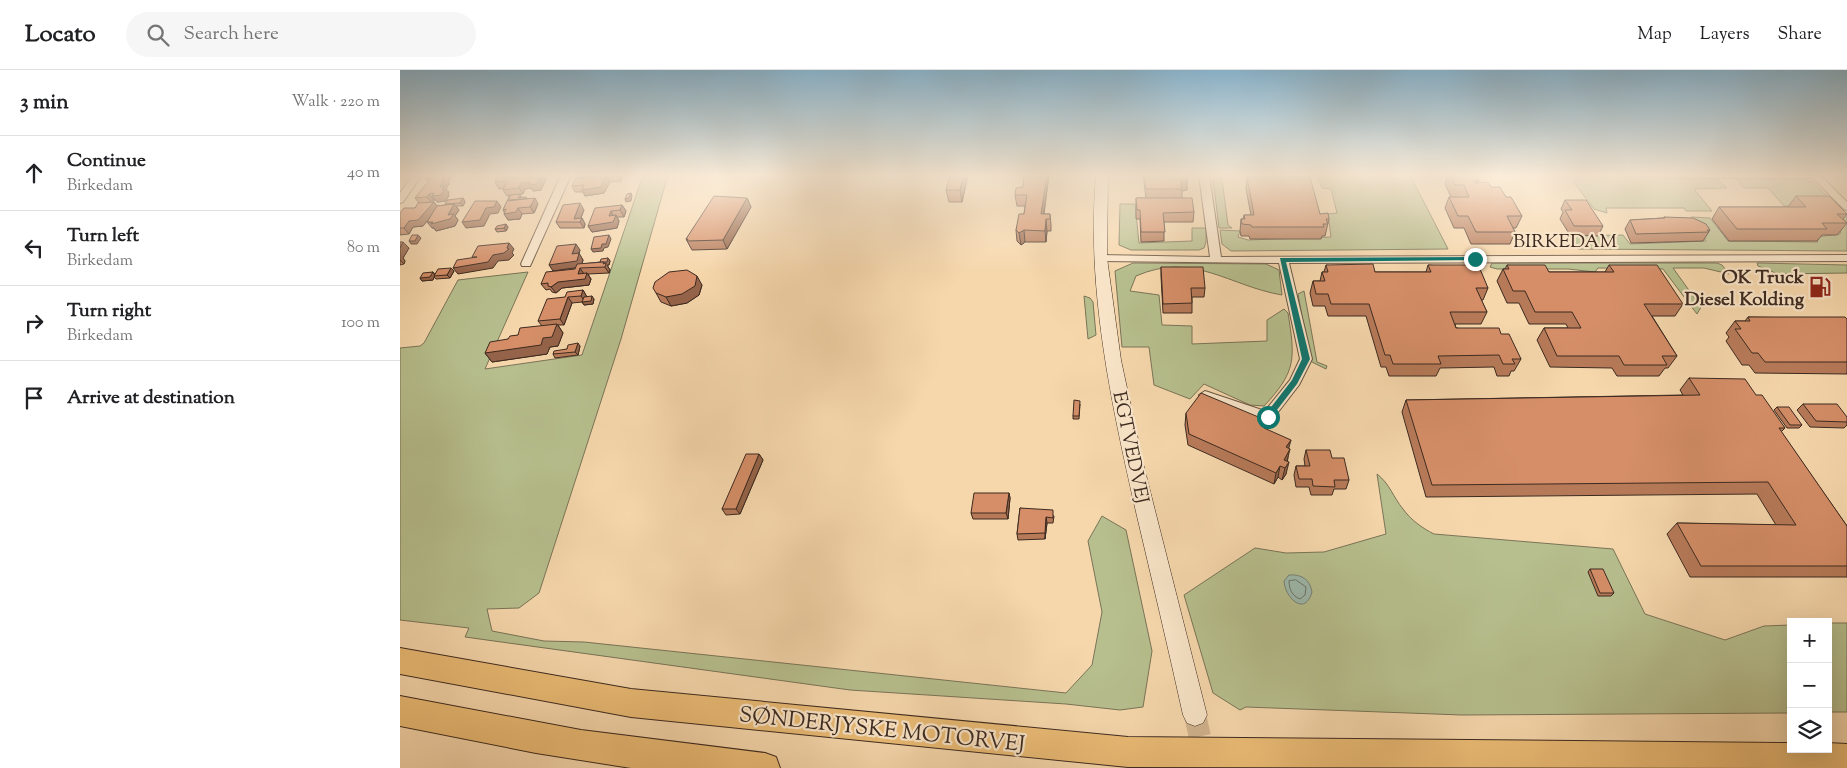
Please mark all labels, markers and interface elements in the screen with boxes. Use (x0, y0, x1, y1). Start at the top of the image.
search box (126, 12, 476, 57)
text: Locato (25, 18, 96, 52)
icon: search (144, 21, 172, 49)
text: Search here (184, 21, 279, 48)
text: Map (1637, 22, 1672, 48)
text: Layers (1700, 22, 1750, 48)
text: Share (1778, 22, 1822, 48)
text: 3 min (20, 88, 69, 118)
text: Walk · 220 m (292, 91, 380, 114)
text: Continue (67, 148, 146, 175)
icon: ahead (20, 159, 48, 187)
text: 40 m (347, 162, 380, 185)
text: Birkedam (67, 175, 133, 198)
text: Turn left (67, 223, 139, 250)
street label: BIRKEDAM (1513, 229, 1618, 256)
icon: left (20, 234, 48, 262)
text: 80 m (347, 237, 380, 260)
route end (1464, 248, 1487, 271)
text: Birkedam (67, 250, 133, 273)
place label: OK Truck Diesel Kolding (1684, 265, 1805, 314)
fuel station icon: OK Truck Diesel Kolding (1807, 274, 1833, 300)
text: Turn right (67, 298, 151, 325)
icon: right (20, 309, 48, 337)
text: 100 m (341, 312, 380, 335)
text: Birkedam (67, 325, 133, 348)
icon: arrive (20, 384, 48, 412)
text: Arrive at destination (67, 385, 235, 412)
street label: EGTVEDVEJ (1104, 389, 1155, 507)
route start (1257, 406, 1280, 429)
map controls (1787, 618, 1832, 753)
button: + (1787, 618, 1832, 663)
button: − (1787, 663, 1832, 708)
street label: SØNDERJYSKE MOTORVEJ (737, 700, 1026, 762)
button: layers (1787, 708, 1832, 753)

